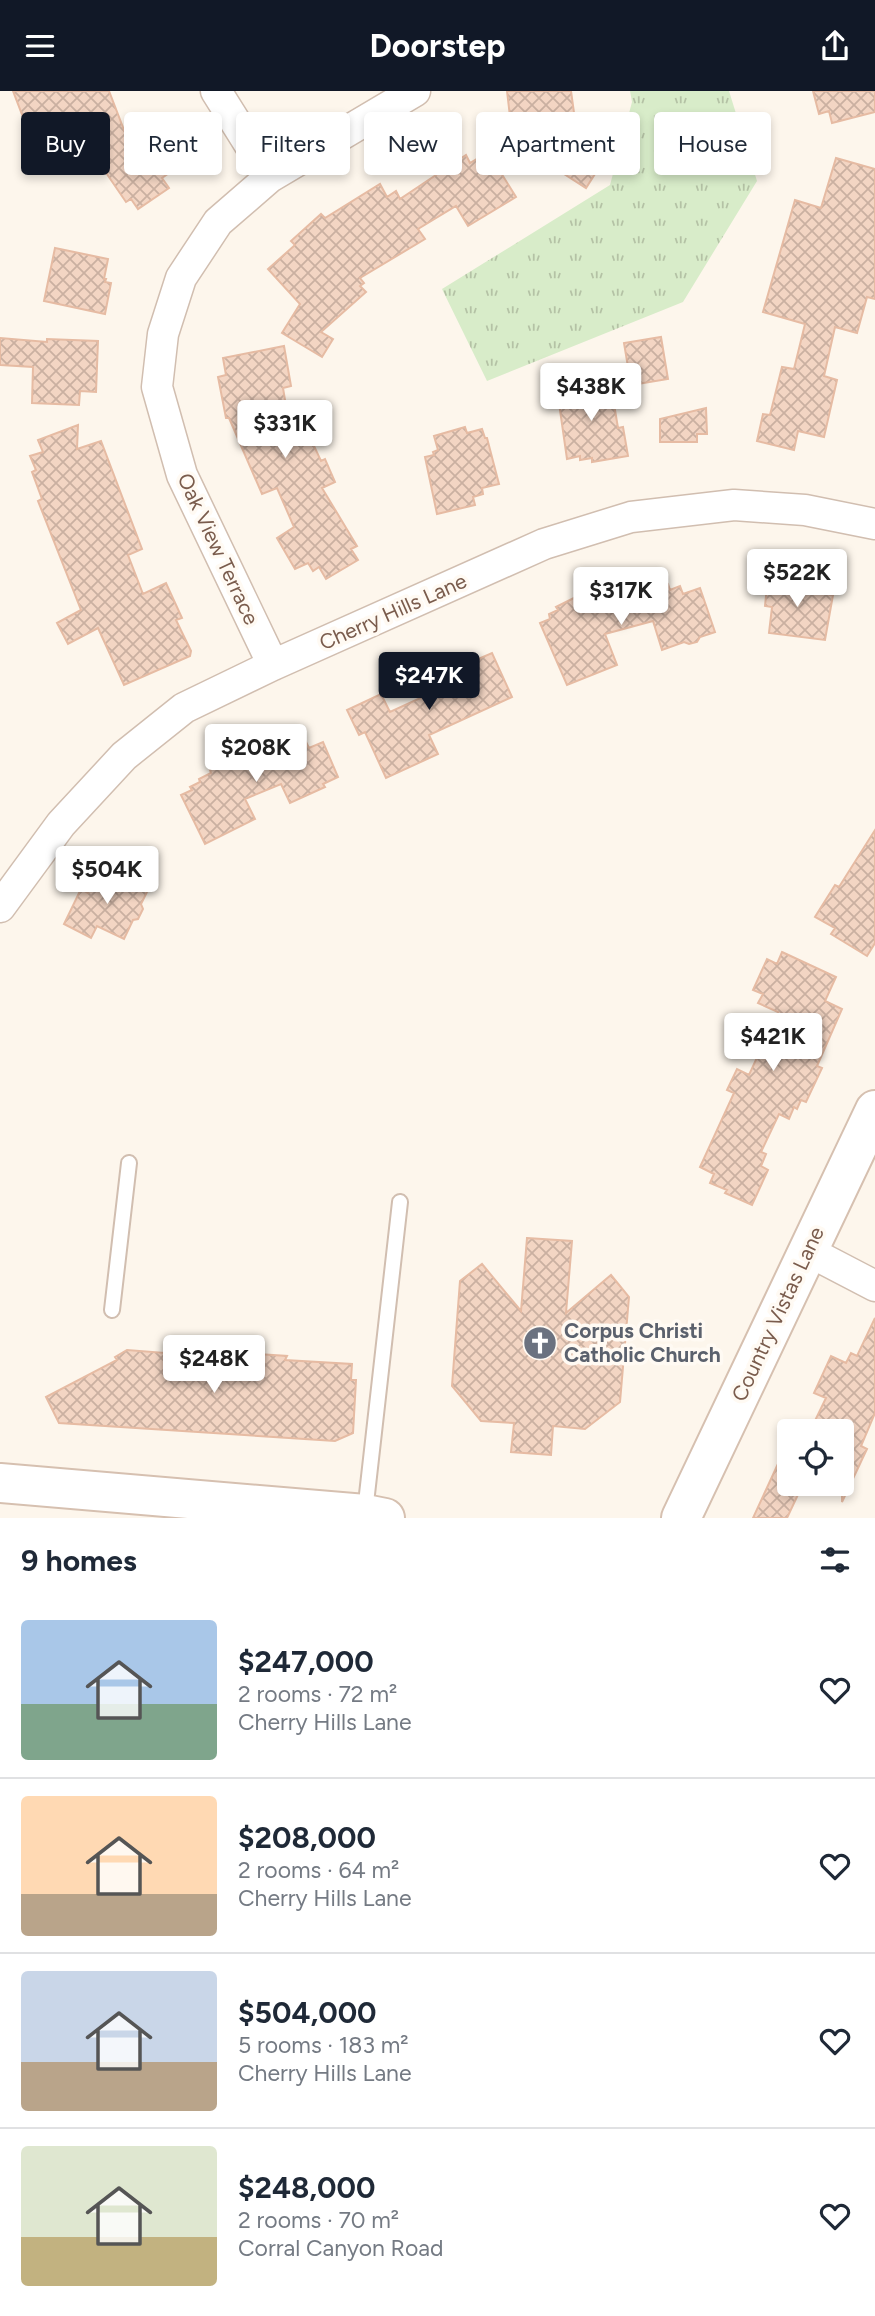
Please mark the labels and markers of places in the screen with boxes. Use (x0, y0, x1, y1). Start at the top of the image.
pin: $438K (542, 363, 640, 423)
pin: $331K (236, 401, 334, 460)
pin: $522K (748, 549, 846, 609)
pin: $317K (572, 567, 670, 627)
pin: $247K (380, 653, 478, 712)
pin: $208K (207, 725, 305, 784)
pin: $504K (58, 847, 156, 906)
pin: $421K (724, 1013, 822, 1073)
place label: Corpus Christi Catholic Church (564, 1318, 721, 1367)
church icon: Corpus Christi Catholic Church (521, 1324, 559, 1362)
pin: $248K (165, 1335, 263, 1395)

